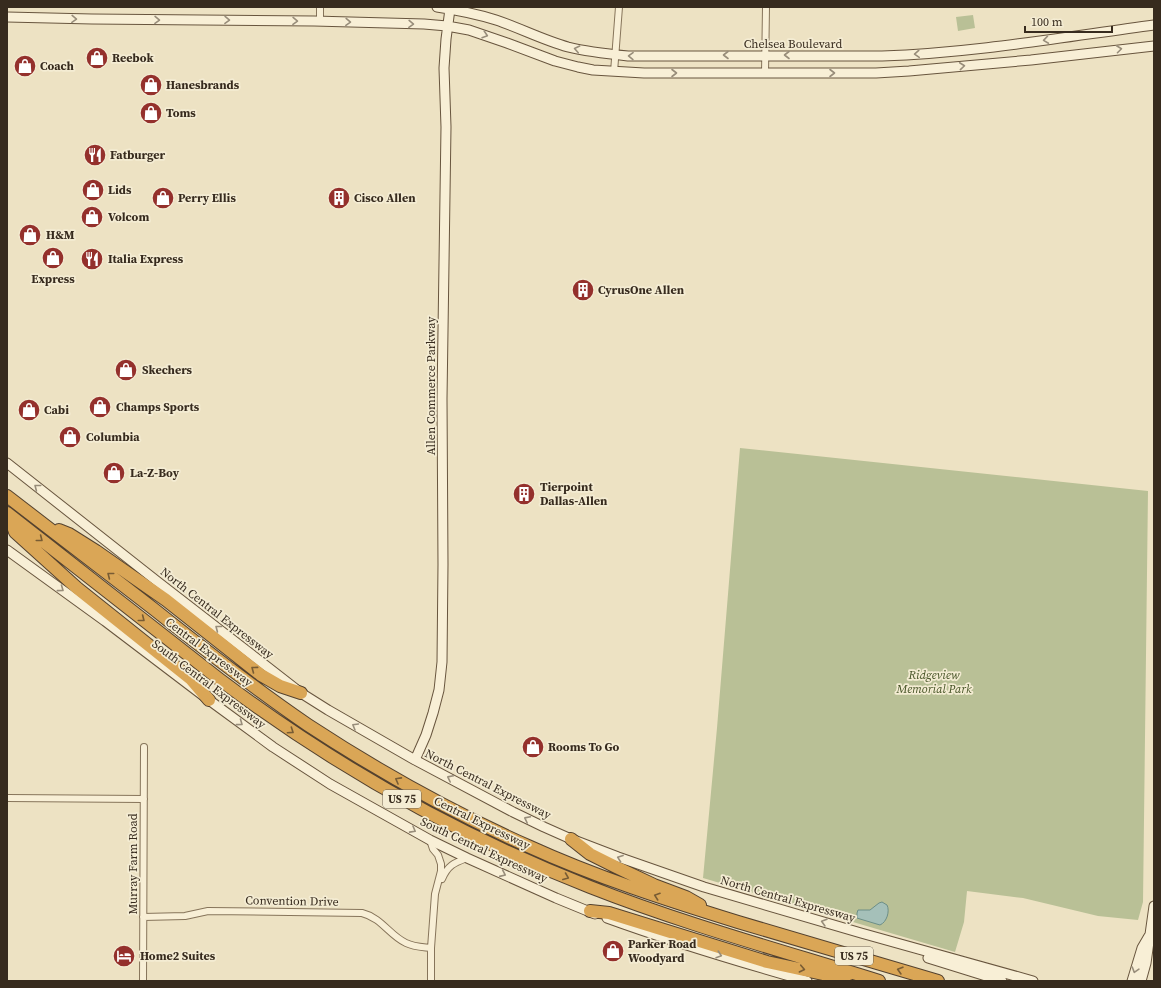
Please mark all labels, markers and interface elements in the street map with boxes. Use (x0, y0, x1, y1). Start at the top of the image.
scale bar (1025, 8, 1112, 34)
text: 100 m (1031, 14, 1063, 30)
one-way arrow (71, 15, 77, 23)
one-way arrow (154, 16, 160, 24)
one-way arrow (224, 16, 230, 24)
one-way arrow (292, 17, 298, 25)
one-way arrow (345, 18, 351, 26)
one-way arrow (408, 19, 414, 28)
one-way arrow (481, 30, 488, 39)
one-way arrow (1043, 35, 1049, 44)
street label: Chelsea Boulevard (744, 36, 843, 52)
shop icon: Reebok (84, 45, 110, 71)
one-way arrow (574, 45, 580, 53)
one-way arrow (1116, 45, 1122, 54)
one-way arrow (914, 49, 920, 58)
place label: Reebok (112, 50, 154, 66)
one-way arrow (723, 51, 729, 60)
one-way arrow (784, 51, 790, 59)
one-way arrow (628, 52, 634, 60)
shop icon: Coach (12, 53, 38, 79)
place label: Coach (40, 58, 74, 74)
one-way arrow (959, 62, 965, 71)
one-way arrow (671, 69, 677, 77)
one-way arrow (829, 69, 835, 77)
shop icon: Hanesbrands (138, 72, 164, 98)
place label: Hanesbrands (166, 77, 240, 93)
shop icon: Toms (138, 100, 164, 126)
place label: Toms (166, 105, 196, 121)
restaurant icon: Fatburger (82, 142, 108, 168)
place label: Fatburger (110, 147, 165, 163)
shop icon: Lids (80, 177, 106, 203)
place label: Lids (108, 182, 132, 198)
shop icon: Perry Ellis (150, 185, 176, 211)
building icon: Cisco Allen (326, 185, 352, 211)
place label: Perry Ellis (178, 190, 236, 206)
place label: Cisco Allen (354, 190, 416, 206)
shop icon: Volcom (79, 204, 105, 230)
place label: Volcom (108, 209, 149, 225)
shop icon: H&M (17, 222, 43, 248)
place label: H&M (46, 227, 75, 243)
shop icon: Express (40, 245, 66, 271)
restaurant icon: Italia Express (79, 246, 105, 272)
place label: Italia Express (108, 251, 184, 267)
place label: Express (31, 271, 75, 287)
building icon: CyrusOne Allen (570, 277, 596, 303)
place label: CyrusOne Allen (598, 282, 685, 298)
street label: Allen Commerce Parkway (423, 316, 439, 455)
shop icon: Skechers (113, 357, 139, 383)
place label: Skechers (142, 362, 193, 378)
shop icon: Champs Sports (87, 394, 113, 420)
shop icon: Cabi (16, 397, 42, 423)
place label: Champs Sports (116, 399, 200, 415)
place label: Cabi (44, 402, 69, 418)
shop icon: Columbia (57, 424, 83, 450)
place label: Columbia (86, 429, 140, 445)
shop icon: La-Z-Boy (101, 460, 127, 486)
place label: La-Z-Boy (130, 465, 180, 481)
place label: Tierpoint Dallas-Allen (540, 479, 608, 509)
building icon: Tierpoint Dallas-Allen (511, 481, 537, 507)
one-way arrow (34, 484, 42, 491)
one-way arrow (35, 534, 42, 541)
street label: North Central Expressway (158, 564, 276, 662)
one-way arrow (107, 573, 114, 580)
one-way arrow (57, 584, 64, 591)
one-way arrow (138, 614, 145, 621)
street label: Central Expressway (163, 615, 255, 689)
one-way arrow (215, 626, 222, 633)
street label: South Central Expressway (149, 636, 270, 733)
one-way arrow (251, 667, 258, 674)
park label: Ridgeview Memorial Park (895, 667, 972, 697)
one-way arrow (236, 718, 243, 725)
one-way arrow (352, 723, 359, 730)
one-way arrow (287, 726, 294, 734)
shop icon: Rooms To Go (520, 734, 546, 760)
place label: Rooms To Go (548, 739, 620, 755)
street label: North Central Expressway (423, 746, 553, 822)
one-way arrow (447, 775, 454, 783)
one-way arrow (395, 777, 402, 785)
road number: US 75 (383, 790, 421, 808)
street label: Central Expressway (432, 793, 532, 853)
street label: Murray Farm Road (125, 813, 141, 914)
street label: South Central Expressway (418, 813, 551, 887)
one-way arrow (524, 816, 532, 824)
one-way arrow (409, 826, 416, 833)
one-way arrow (617, 854, 624, 862)
one-way arrow (499, 869, 506, 877)
street label: North Central Expressway (719, 872, 858, 926)
one-way arrow (562, 873, 569, 881)
street label: Convention Drive (245, 892, 339, 910)
one-way arrow (653, 893, 660, 901)
one-way arrow (821, 918, 828, 927)
place label: Parker Road Woodyard (628, 936, 696, 966)
shop icon: Parker Road Woodyard (600, 938, 626, 964)
hotel icon: Home2 Suites (111, 943, 137, 969)
road number: US 75 (835, 947, 873, 965)
place label: Home2 Suites (140, 948, 216, 964)
one-way arrow (715, 951, 722, 959)
one-way arrow (799, 965, 805, 973)
one-way arrow (897, 966, 904, 975)
one-way arrow (1131, 966, 1140, 973)

